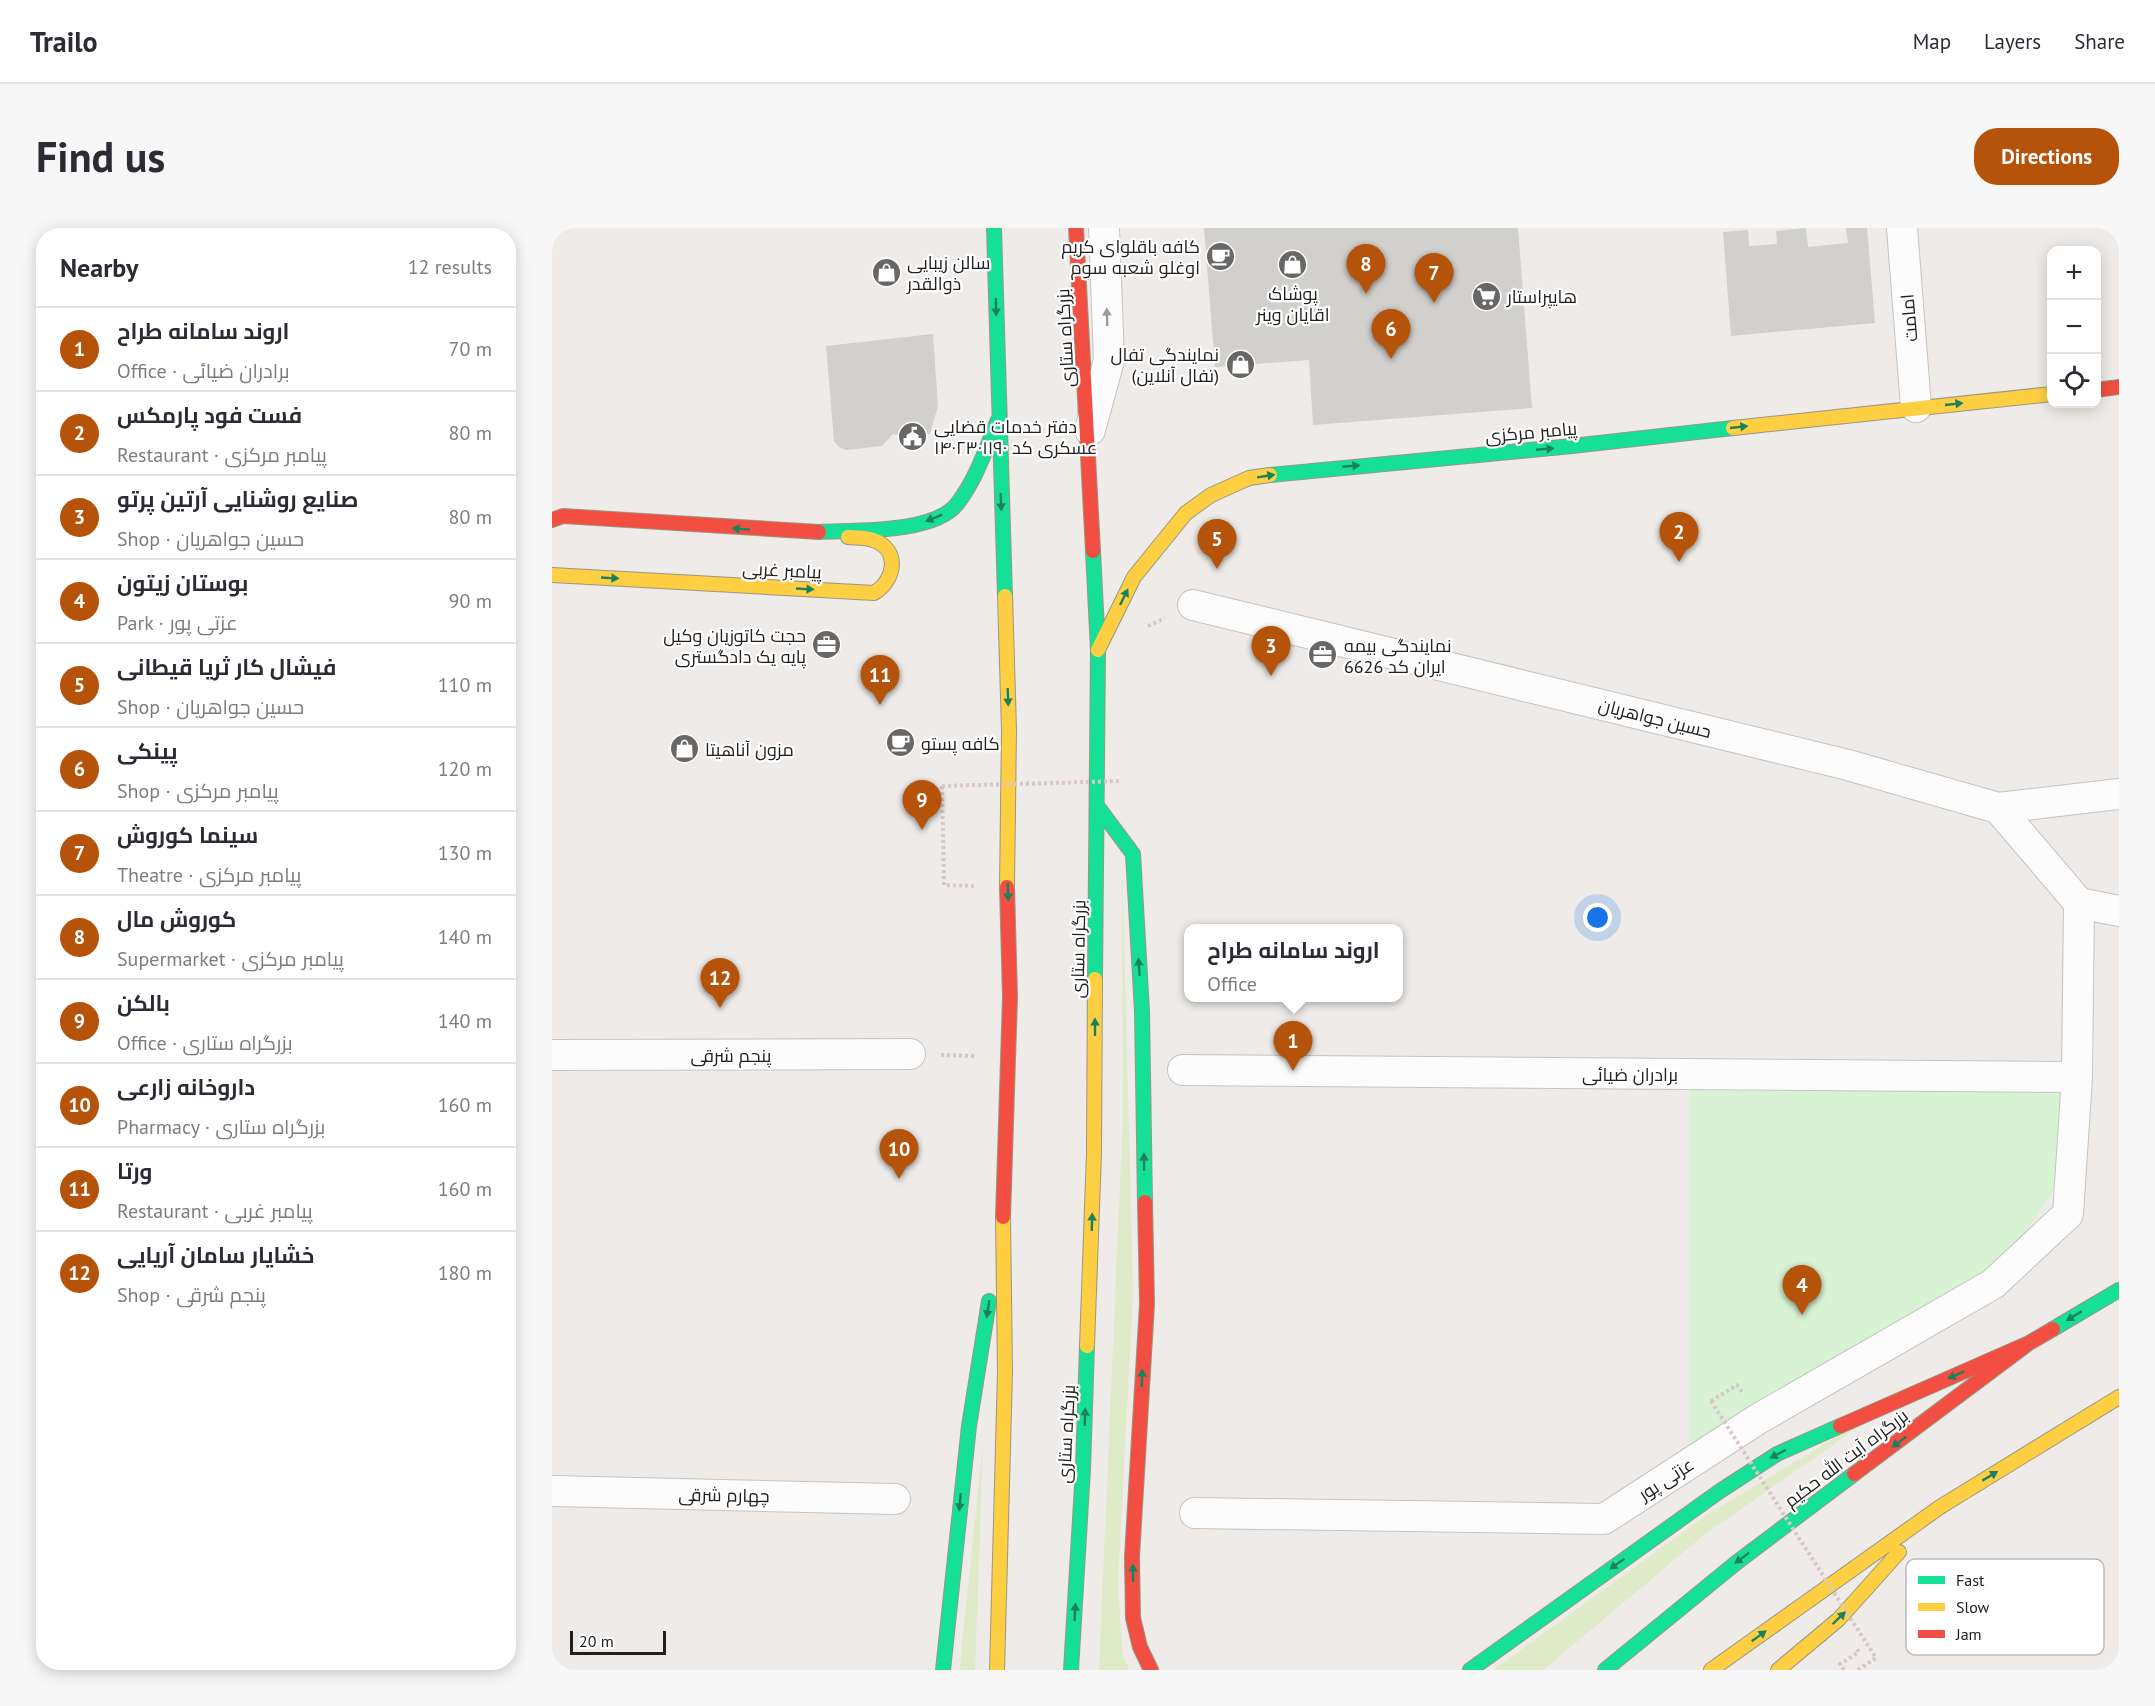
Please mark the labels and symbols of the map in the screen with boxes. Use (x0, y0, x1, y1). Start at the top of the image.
place label: کافه باقلوای کریم اوغلو شعبه سوم (1061, 235, 1200, 280)
cafe icon: کافه باقلوای کریم اوغلو شعبه سوم (1205, 240, 1237, 272)
pin: 8 (1346, 244, 1386, 294)
shop icon: پوشاک اقایان وینر (1277, 248, 1309, 280)
place label: سالن زیبایی ذوالقدر (906, 251, 990, 295)
pin: 7 (1414, 254, 1454, 303)
shop icon: سالن زیبایی ذوالقدر (870, 256, 902, 288)
supermarket icon: هایپراستار (1470, 280, 1502, 312)
place label: پوشاک اقایان وینر (1255, 282, 1330, 326)
place label: هایپراستار (1506, 285, 1577, 309)
street label: بزرگراه ستاری (1051, 288, 1079, 388)
street label: امامت (1895, 293, 1923, 343)
one-way arrow (991, 298, 1001, 317)
one-way arrow (1103, 307, 1112, 326)
pin: 6 (1372, 310, 1410, 359)
place label: نمایندگی تفال (تفال آنلاین) (1111, 343, 1219, 387)
shop icon: نمایندگی تفال (تفال آنلاین) (1224, 348, 1256, 380)
one-way arrow (1944, 399, 1963, 409)
place label: دفتر خدمات قضایی عسکری کد ۱۴۰۲۳۰۱۱۹۰ (934, 415, 1097, 459)
street label: پیامبر مرکزی (1484, 417, 1578, 448)
public building icon: دفتر خدمات قضایی عسکری کد ۱۴۰۲۳۰۱۱۹۰ (897, 420, 929, 452)
one-way arrow (1730, 422, 1749, 432)
one-way arrow (1536, 444, 1555, 454)
one-way arrow (1341, 461, 1360, 471)
one-way arrow (1257, 471, 1276, 480)
one-way arrow (997, 493, 1006, 512)
pin: 2 (1660, 512, 1698, 562)
one-way arrow (925, 513, 943, 523)
pin: 5 (1198, 520, 1236, 569)
one-way arrow (732, 524, 751, 534)
street label: پیامبر غربی (742, 556, 822, 585)
one-way arrow (601, 573, 620, 583)
one-way arrow (796, 585, 815, 594)
one-way arrow (1119, 589, 1128, 606)
place label: حجت کاتوزیان وکیل پایه یک دادگستری (663, 624, 806, 669)
pin: 3 (1252, 626, 1290, 676)
office icon: حجت کاتوزیان وکیل پایه یک دادگستری (811, 629, 843, 661)
place label: نمایندگی بیمه ایران کد 6626 (1344, 634, 1452, 678)
office icon: نمایندگی بیمه ایران کد 6626 (1307, 639, 1339, 671)
pin: 11 (860, 656, 900, 705)
one-way arrow (1003, 688, 1012, 707)
street label: حسین جواهریان (1596, 693, 1714, 743)
cafe icon: کافه پستو (884, 727, 916, 759)
place label: کافه پستو (921, 732, 1000, 756)
shop icon: مزون آناهیتا (668, 733, 700, 765)
place label: مزون آناهیتا (705, 738, 794, 761)
pin: 9 (902, 780, 941, 830)
one-way arrow (1003, 883, 1012, 902)
street label: بزرگراه ستاری (1066, 899, 1090, 999)
your location (1583, 903, 1612, 932)
pin: 12 (700, 958, 740, 1008)
one-way arrow (1134, 958, 1144, 977)
one-way arrow (1090, 1018, 1100, 1037)
pin: 1 (1274, 1022, 1312, 1071)
street label: پنجم شرقی (691, 1044, 772, 1068)
street label: برادران ضیائی (1582, 1063, 1678, 1086)
pin: 10 (880, 1130, 918, 1179)
one-way arrow (1140, 1153, 1149, 1172)
one-way arrow (1087, 1213, 1096, 1232)
pin: 4 (1782, 1266, 1822, 1315)
one-way arrow (983, 1300, 992, 1319)
one-way arrow (2066, 1311, 2082, 1322)
one-way arrow (1137, 1369, 1146, 1388)
one-way arrow (1947, 1370, 1965, 1380)
street label: بزرگراه ستاری (1052, 1384, 1080, 1484)
street label: بزرگراه آیت الله حکیم (1779, 1404, 1913, 1513)
one-way arrow (1081, 1407, 1090, 1426)
one-way arrow (1891, 1436, 1907, 1448)
one-way arrow (1770, 1449, 1787, 1459)
street label: عزتی پور (1633, 1453, 1699, 1507)
one-way arrow (1982, 1471, 1998, 1482)
street label: چهارم شرقی (678, 1483, 770, 1508)
one-way arrow (956, 1493, 965, 1512)
one-way arrow (1735, 1552, 1751, 1564)
one-way arrow (1610, 1558, 1626, 1570)
legend (1906, 1559, 2104, 1655)
one-way arrow (1128, 1563, 1137, 1582)
text: Fast (1956, 1570, 1985, 1590)
text: Slow (1956, 1597, 1990, 1617)
one-way arrow (1070, 1602, 1079, 1621)
one-way arrow (1831, 1612, 1845, 1626)
text: Jam (1955, 1624, 1982, 1644)
scale bar (570, 1628, 666, 1656)
one-way arrow (1750, 1630, 1766, 1642)

